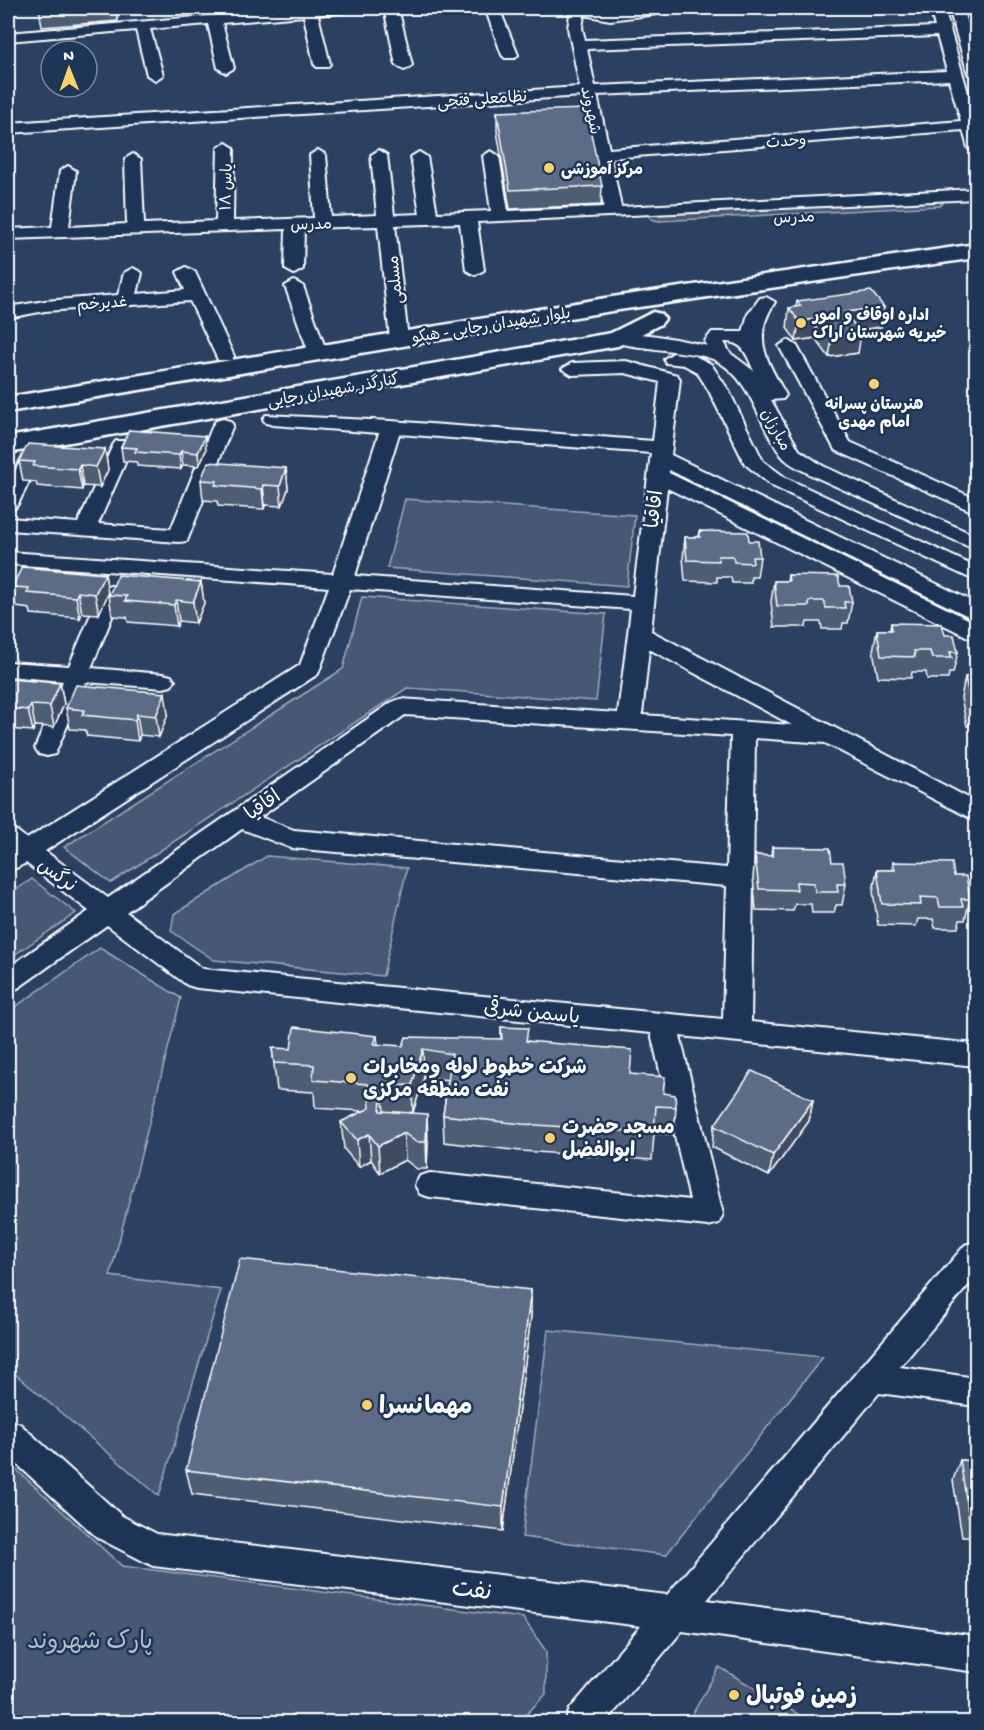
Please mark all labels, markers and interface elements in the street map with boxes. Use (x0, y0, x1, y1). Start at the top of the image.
north arrow (39, 39, 99, 99)
text: N (63, 48, 75, 67)
street label: شهروند (574, 85, 603, 137)
street label: نظامعلی فتحی (437, 89, 528, 114)
street label: وحدت (765, 133, 807, 154)
place label: مرکز آموزشی (561, 160, 643, 181)
marker: مرکز آموزشی (542, 161, 556, 175)
street label: یاس ۱۸ (218, 163, 239, 211)
street label: مدرس (773, 209, 815, 230)
street label: مدرس (290, 216, 332, 237)
street label: مسلمی (385, 254, 409, 305)
street label: غدیرخم (76, 294, 128, 317)
street label: بلوار شهیدان رجایی - هپکو (409, 306, 572, 350)
place label: اداره اوقاف و امور خیریه شهرستان اراک (811, 306, 947, 345)
marker: اداره اوقاف و امور خیریه شهرستان اراک (794, 316, 808, 330)
street label: کنارگذر شهیدان رجایی (266, 369, 401, 413)
marker: هنرستان پسرانه امام مهدی (867, 377, 881, 391)
place label: هنرستان پسرانه امام مهدی (825, 396, 923, 434)
street label: مبارزان (755, 406, 793, 455)
street label: اقاقیا (642, 489, 670, 530)
street label: اقاقیا (241, 786, 286, 827)
street label: نرگس (32, 852, 82, 899)
street label: یاسمن شرقی (482, 993, 581, 1031)
place label: شرکت خطوط لوله ومخابرات نفت منطقه مرکزی (363, 1057, 587, 1104)
marker: شرکت خطوط لوله ومخابرات نفت منطقه مرکزی (344, 1071, 358, 1085)
place label: مسجد حضرت ابوالفضل (562, 1118, 675, 1164)
marker: مسجد حضرت ابوالفضل (543, 1131, 557, 1145)
place label: مهمانسرا (379, 1394, 473, 1423)
marker: مهمانسرا (360, 1398, 374, 1412)
street label: نفت (450, 1576, 493, 1609)
park label: پارک شهروند (27, 1629, 153, 1658)
place label: زمین فوتبال (746, 1682, 857, 1713)
marker: زمین فوتبال (727, 1688, 741, 1702)

